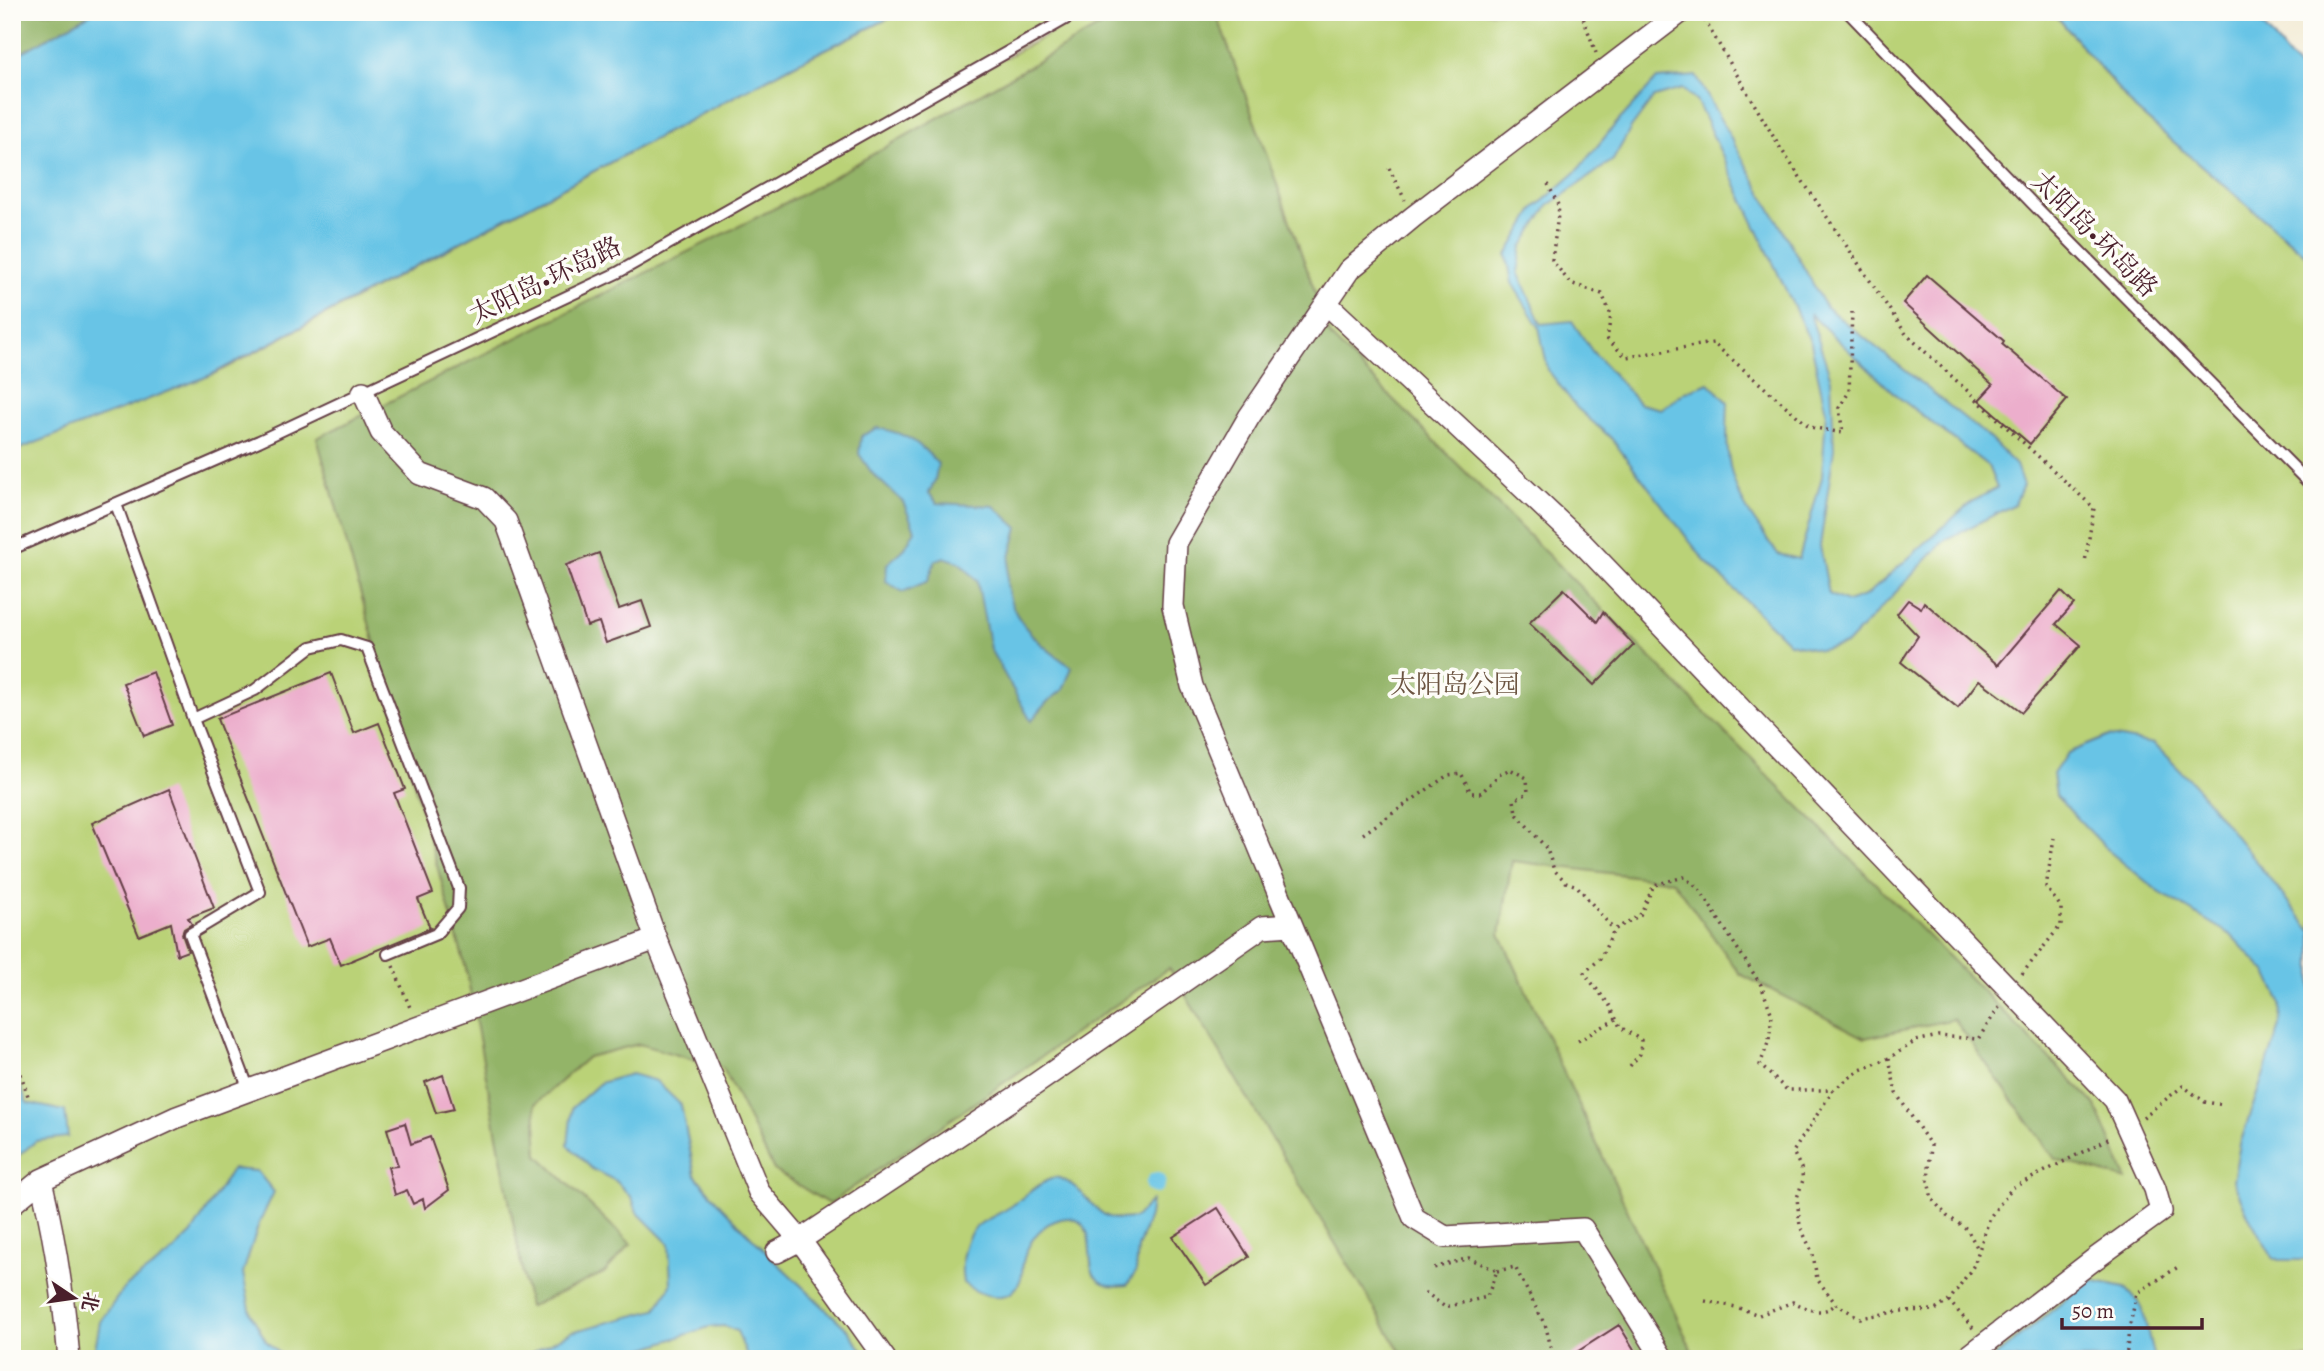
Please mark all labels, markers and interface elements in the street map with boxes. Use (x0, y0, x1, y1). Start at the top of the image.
street label: 太阳岛•环岛路 (2024, 164, 2165, 305)
street label: 太阳岛•环岛路 (463, 229, 627, 332)
park label: 太阳岛公园 (1390, 667, 1520, 702)
north arrow (38, 1262, 108, 1332)
scale bar (2062, 1287, 2202, 1331)
text: 北 (75, 1289, 104, 1314)
text: 50 m (2072, 1297, 2114, 1325)

